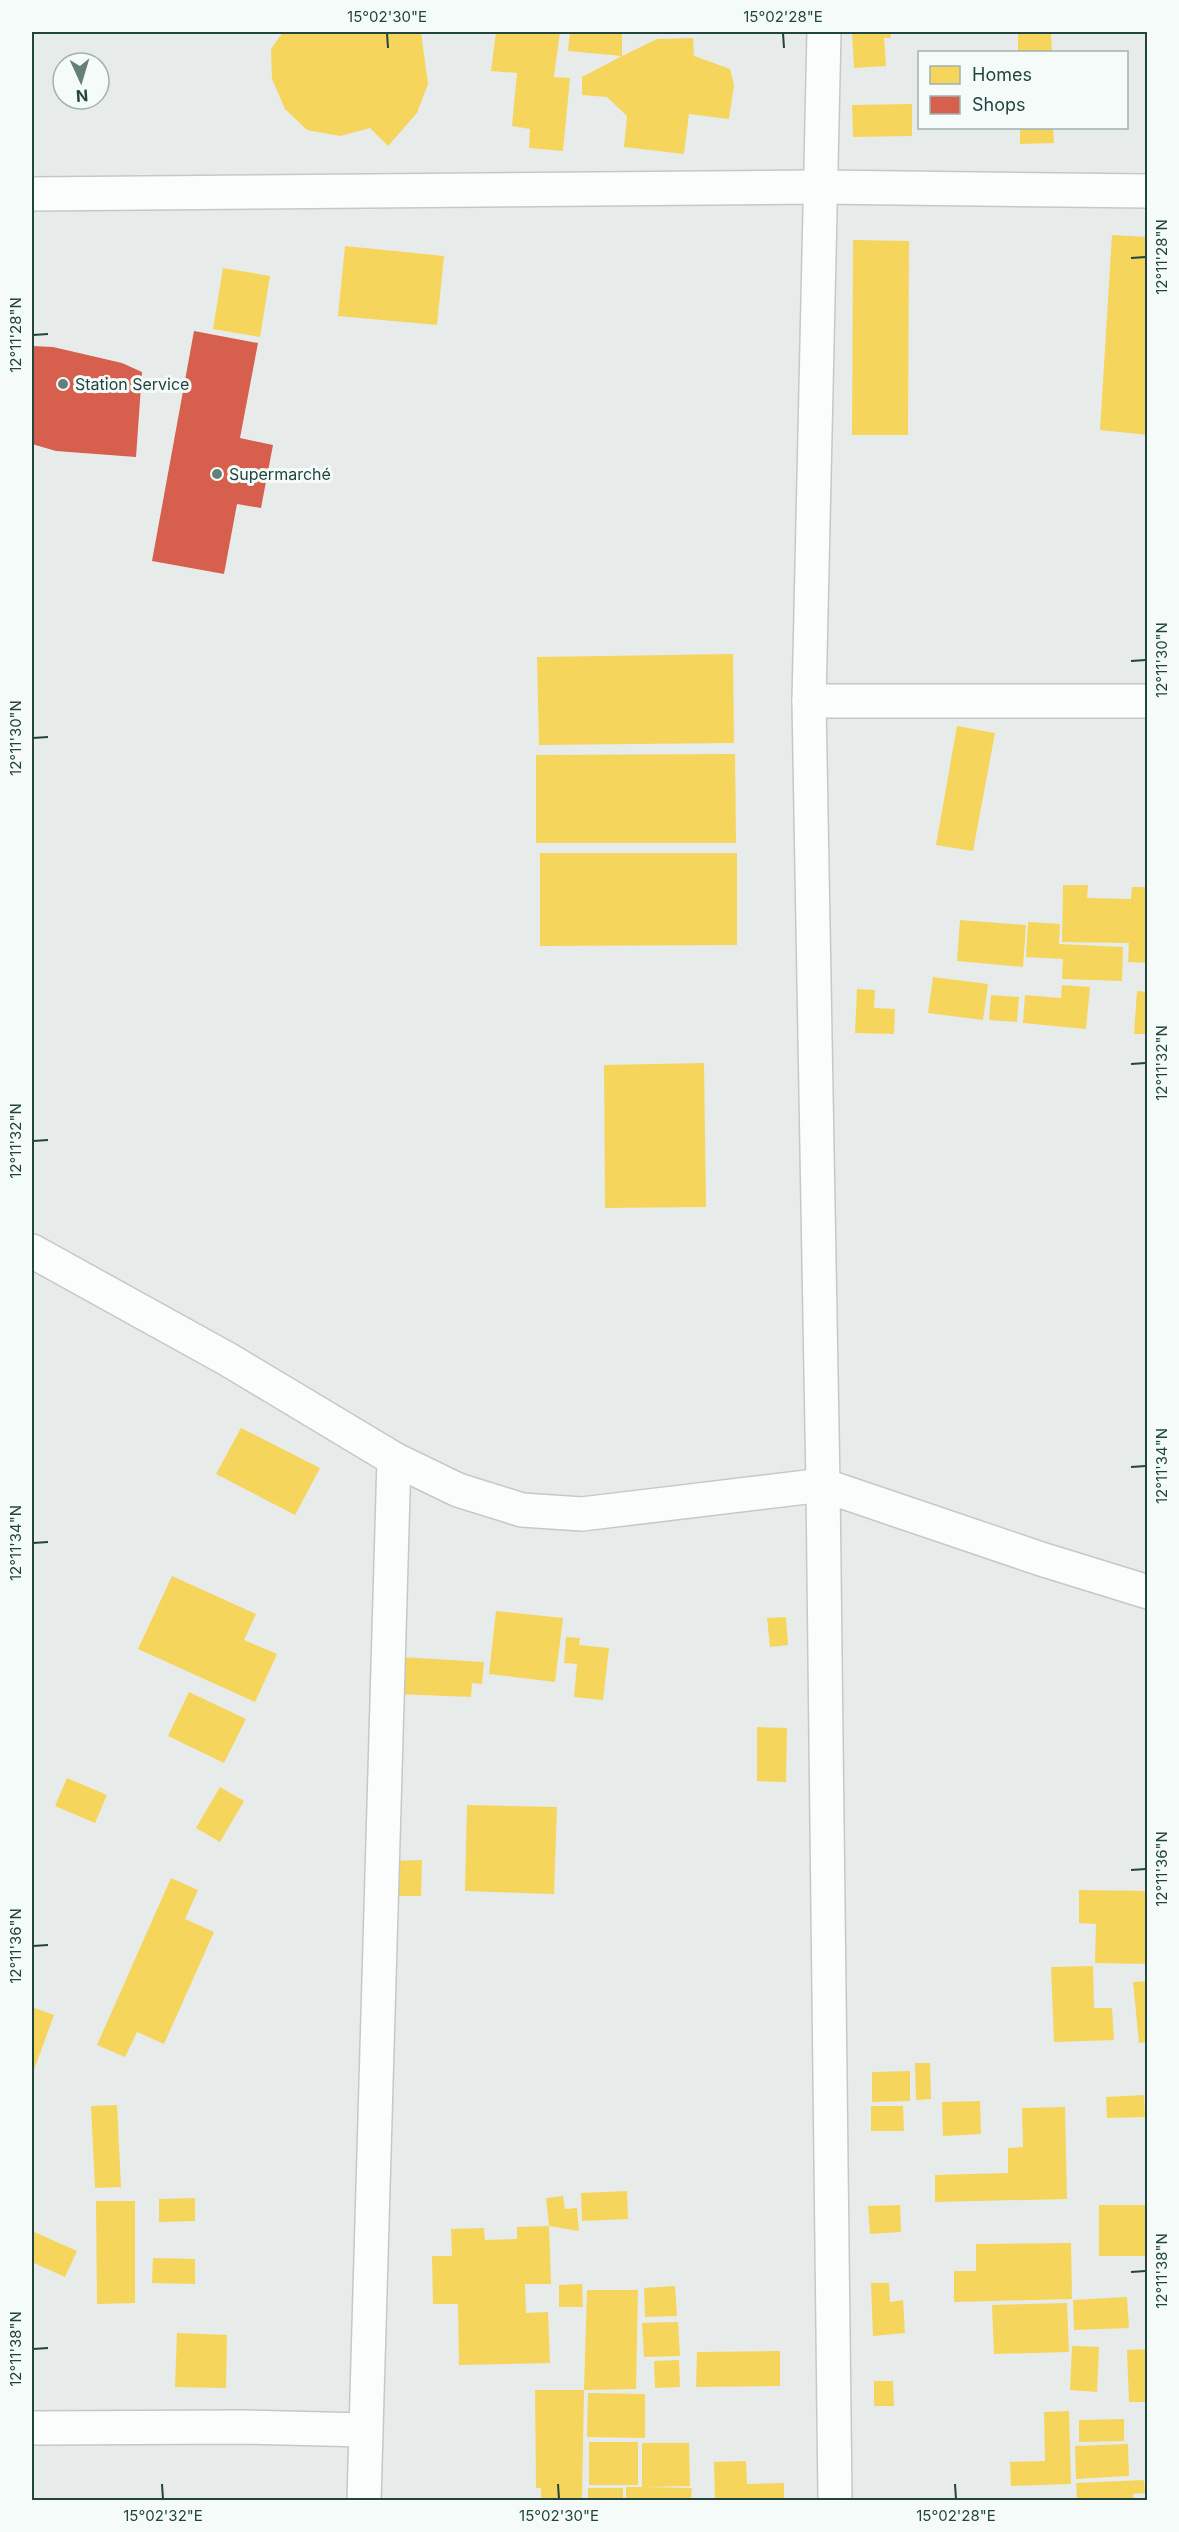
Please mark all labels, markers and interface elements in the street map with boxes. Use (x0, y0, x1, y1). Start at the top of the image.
text: 15°02'30"E (347, 7, 427, 26)
text: 15°02'28"E (743, 7, 823, 26)
north arrow (51, 51, 111, 111)
legend (918, 51, 1128, 129)
text: Homes (972, 64, 1032, 85)
text: N (75, 86, 89, 106)
text: Shops (972, 94, 1026, 115)
text: 12°11'28"N (1152, 219, 1171, 295)
text: 12°11'28"N (6, 297, 25, 373)
place label: Station Service (75, 374, 189, 394)
marker: Station Service (56, 377, 70, 391)
place label: Supermarché (229, 464, 331, 484)
marker: Supermarché (210, 467, 224, 481)
text: 12°11'30"N (1152, 622, 1171, 698)
text: 12°11'30"N (6, 700, 25, 776)
text: 12°11'32"N (1152, 1025, 1171, 1101)
text: 12°11'32"N (6, 1103, 25, 1179)
text: 12°11'34"N (1152, 1428, 1171, 1504)
text: 12°11'34"N (6, 1505, 25, 1581)
text: 12°11'36"N (1152, 1831, 1171, 1907)
text: 12°11'36"N (6, 1908, 25, 1984)
text: 12°11'38"N (1152, 2233, 1171, 2309)
text: 12°11'38"N (6, 2311, 25, 2387)
text: 15°02'32"E (123, 2506, 203, 2525)
text: 15°02'30"E (519, 2506, 599, 2525)
text: 15°02'28"E (916, 2506, 996, 2525)

